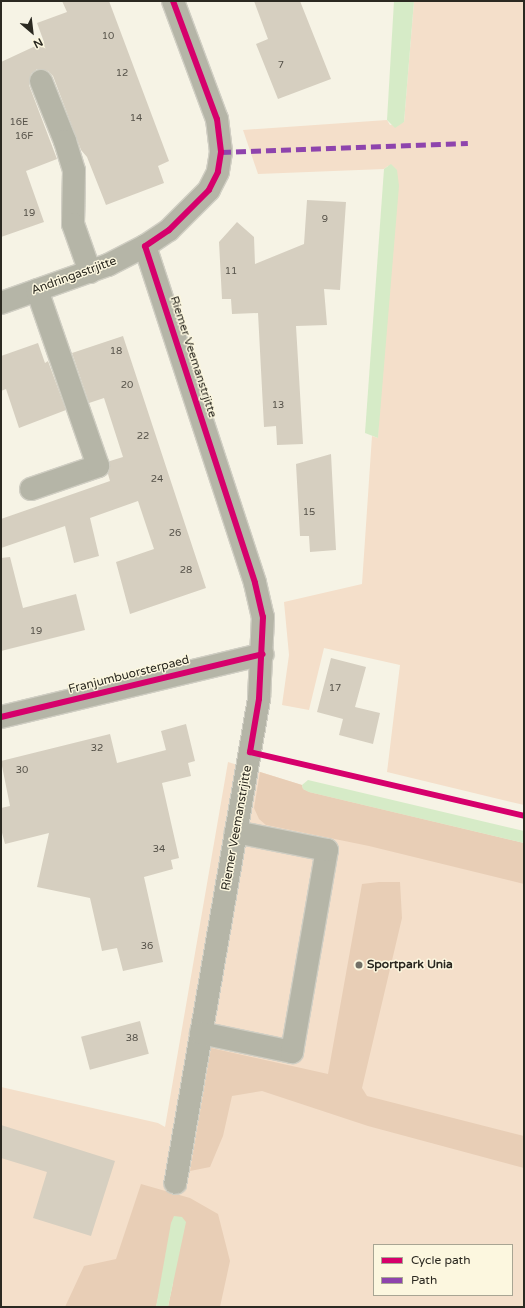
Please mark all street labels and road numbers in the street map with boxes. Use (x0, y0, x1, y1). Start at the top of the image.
street label: Andringastrjitte (29, 254, 119, 298)
street label: Riemer Veemanstrjitte (167, 294, 219, 420)
street label: Franjumbuorsterpaed (67, 653, 191, 697)
street label: Riemer Veemanstrjitte (219, 764, 255, 892)

